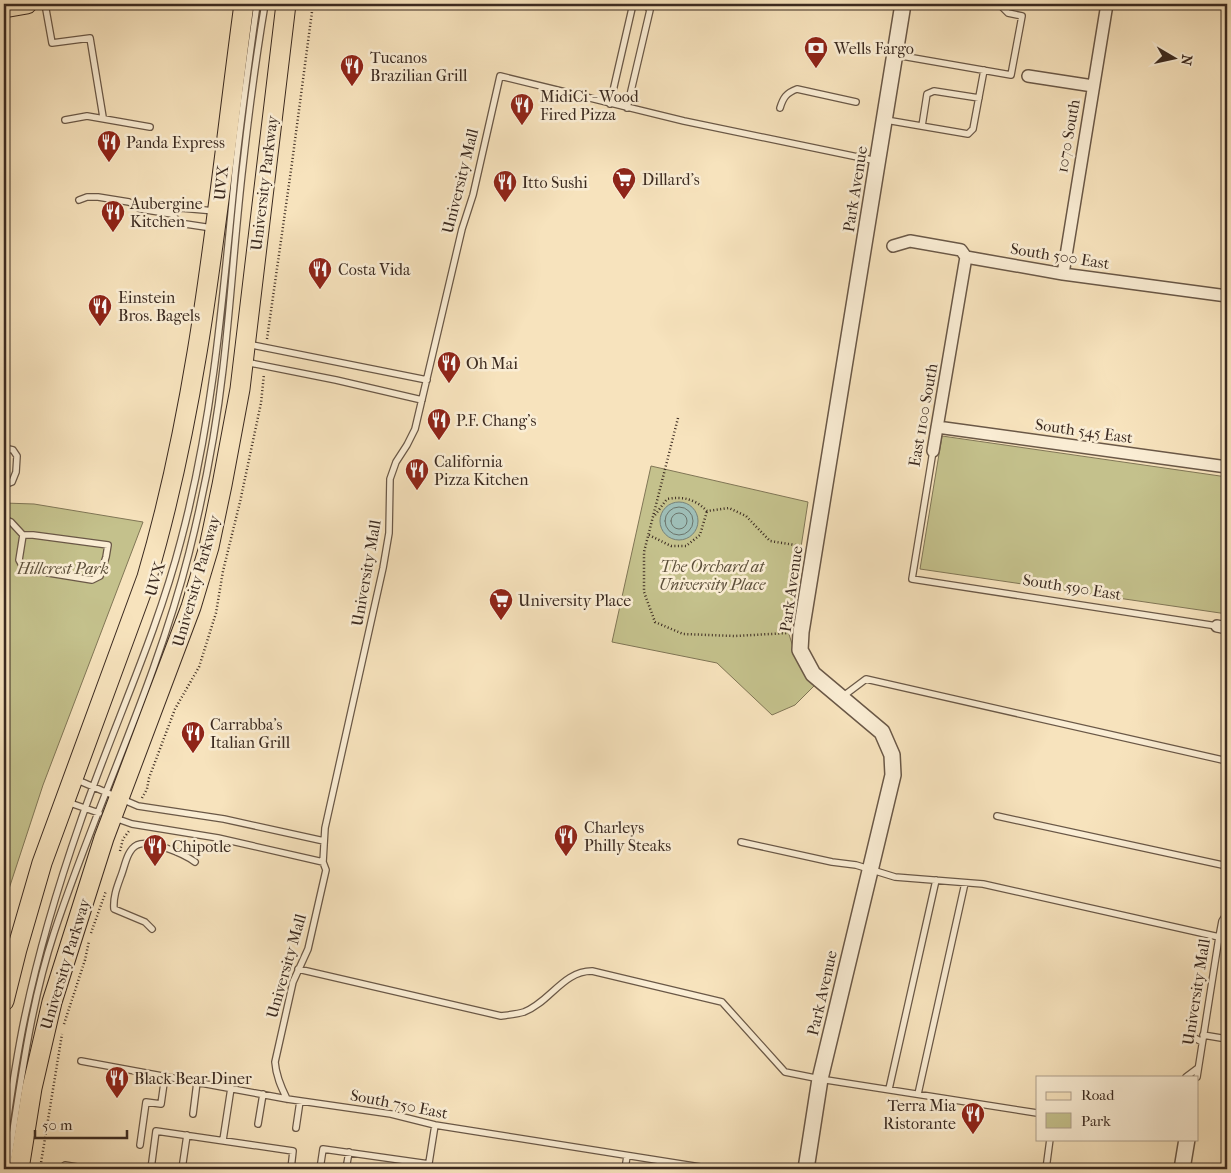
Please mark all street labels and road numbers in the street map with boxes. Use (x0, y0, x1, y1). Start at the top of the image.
street label: 1070 South (1052, 98, 1084, 174)
street label: University Parkway (246, 114, 282, 252)
street label: University Mall (438, 126, 482, 236)
street label: Park Avenue (839, 145, 871, 233)
street label: UVX (210, 164, 232, 201)
street label: South 500 East (1009, 239, 1111, 273)
street label: East 1100 South (905, 362, 941, 468)
street label: South 545 East (1034, 415, 1134, 447)
street label: University Parkway (168, 513, 224, 649)
street label: University Mall (347, 518, 385, 628)
street label: Park Avenue (776, 545, 806, 633)
street label: UVX (141, 559, 169, 599)
street label: South 590 East (1021, 570, 1123, 604)
street label: University Parkway (36, 896, 94, 1032)
street label: University Mall (262, 911, 310, 1020)
street label: University Mall (1178, 937, 1214, 1047)
street label: Park Avenue (803, 948, 841, 1037)
street label: South 750 East (349, 1085, 450, 1123)

